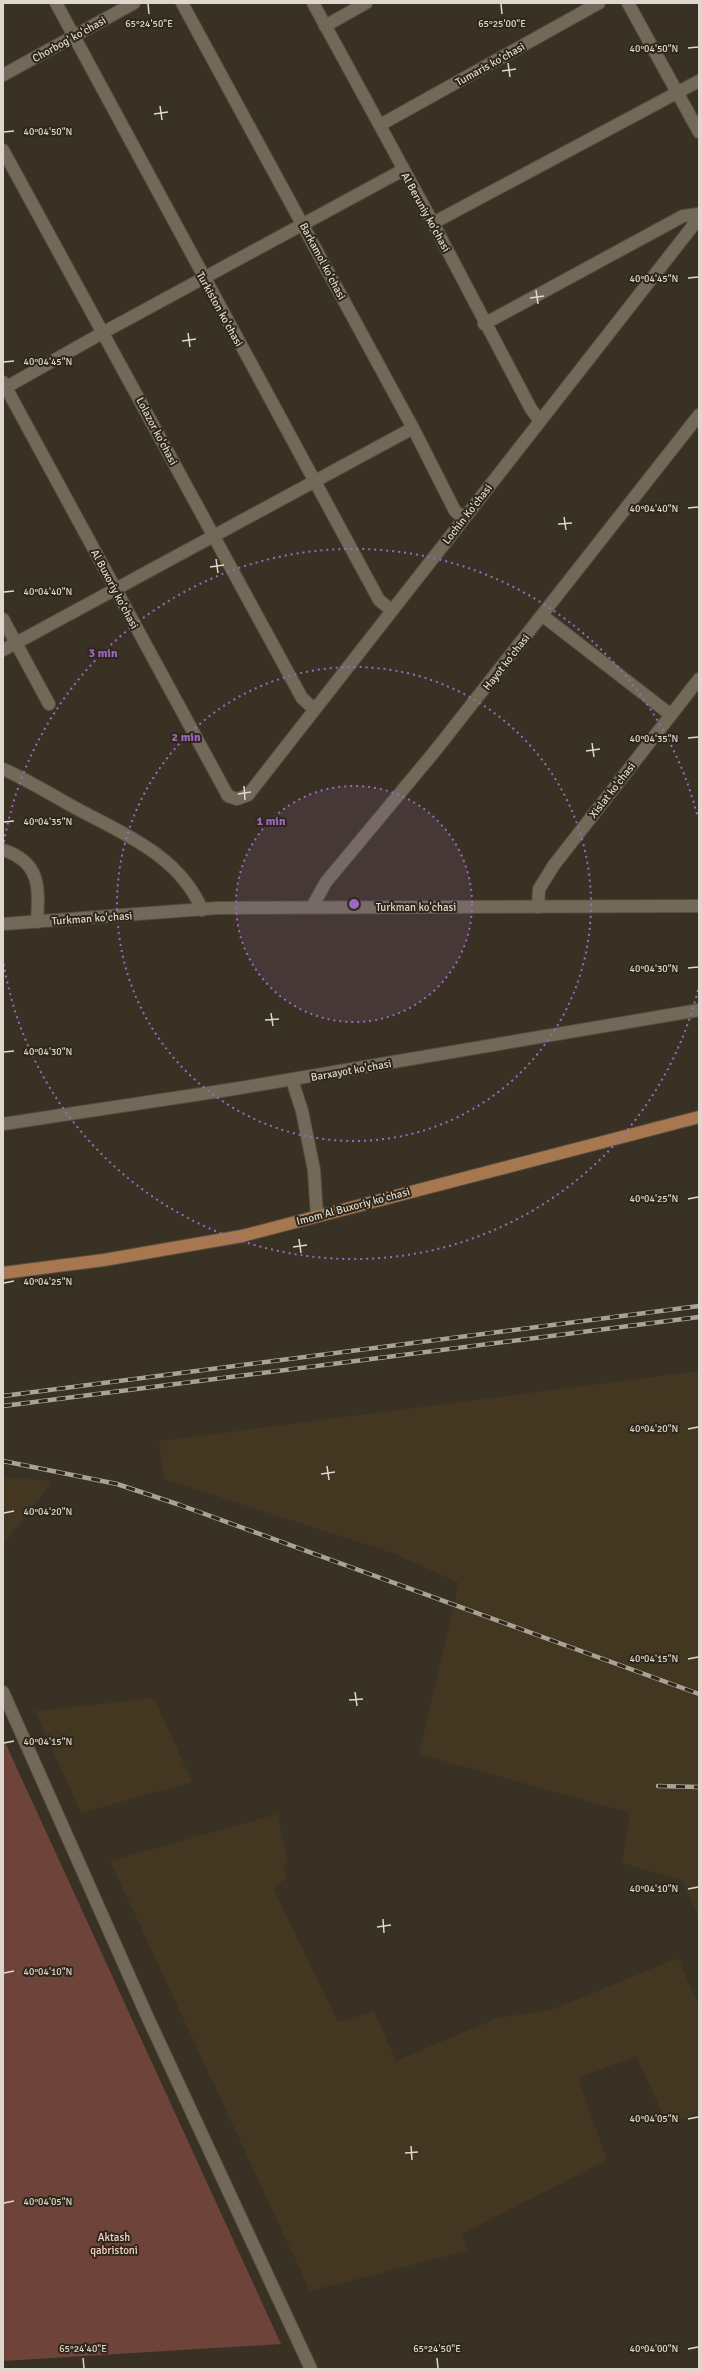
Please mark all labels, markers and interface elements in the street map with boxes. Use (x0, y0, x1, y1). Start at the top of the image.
street label: Chorbog' ko'chasi (30, 14, 108, 65)
text: 65°24'50"E (125, 18, 173, 30)
text: 65°25'00"E (478, 18, 526, 30)
street label: Tumaris ko'chasi (453, 40, 527, 89)
text: 40°04'50"N (630, 43, 678, 55)
text: 40°04'50"N (24, 126, 72, 138)
street label: Al Beruniy ko'chasi (398, 170, 453, 254)
street label: Barkamol ko'chasi (297, 220, 348, 302)
street label: Turkiston ko'chasi (194, 270, 246, 349)
text: 40°04'45"N (630, 273, 678, 285)
text: 40°04'45"N (24, 356, 72, 368)
street label: Lolazor ko'chasi (133, 395, 180, 467)
street label: Lochin Ko'chasi (440, 482, 495, 547)
text: 40°04'40"N (630, 503, 678, 515)
street label: Al Buxoriy ko'chasi (88, 547, 141, 631)
text: 40°04'40"N (24, 586, 72, 598)
street label: Hayot ko'chasi (480, 632, 532, 693)
text: 3 min (89, 646, 118, 661)
text: 2 min (172, 730, 201, 745)
text: 40°04'35"N (630, 733, 678, 745)
street label: Xislat ko'chasi (587, 760, 638, 821)
text: 1 min (257, 814, 286, 829)
text: 40°04'35"N (24, 816, 72, 828)
centre of rings (347, 897, 361, 911)
street label: Turkman ko'chasi (376, 901, 456, 914)
street label: Turkman ko'chasi (51, 909, 133, 928)
text: 40°04'30"N (630, 963, 678, 975)
text: 40°04'30"N (24, 1046, 72, 1058)
street label: Barxayot ko'chasi (310, 1057, 392, 1084)
street label: Imom Al Buxoriy ko'chasi (295, 1185, 411, 1228)
text: 40°04'25"N (630, 1193, 678, 1205)
text: 40°04'25"N (24, 1276, 72, 1288)
text: 40°04'20"N (630, 1423, 678, 1435)
text: 40°04'20"N (24, 1506, 72, 1518)
text: 40°04'15"N (630, 1653, 678, 1665)
text: 40°04'15"N (24, 1736, 72, 1748)
text: 40°04'10"N (630, 1883, 678, 1895)
text: 40°04'10"N (24, 1966, 72, 1978)
text: 40°04'05"N (630, 2113, 678, 2125)
text: 40°04'05"N (24, 2196, 72, 2208)
park label: Aktash qabristoni (90, 2231, 138, 2257)
text: 65°24'40"E (59, 2343, 107, 2355)
text: 65°24'50"E (413, 2343, 461, 2355)
text: 40°04'00"N (630, 2343, 678, 2355)

